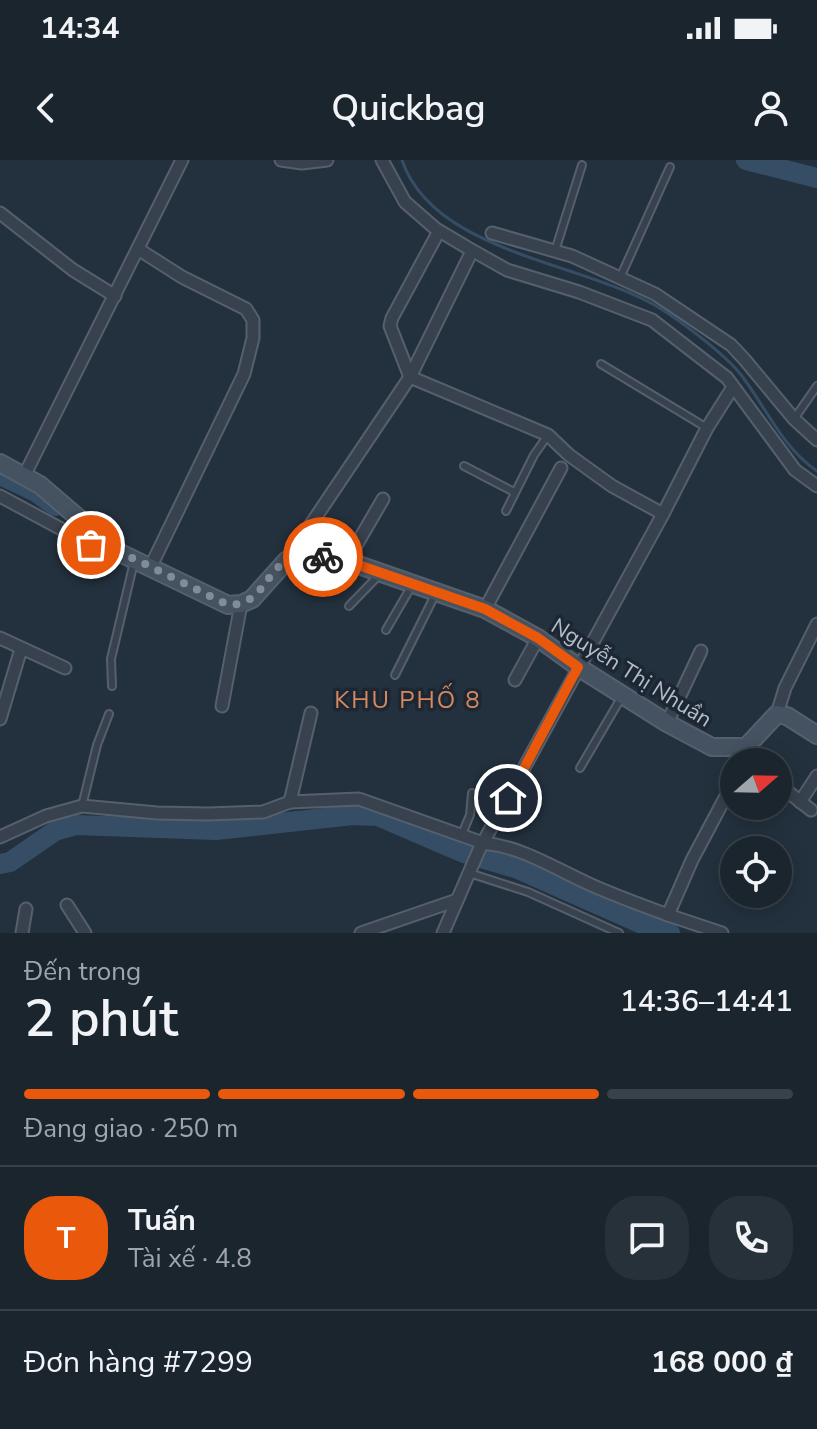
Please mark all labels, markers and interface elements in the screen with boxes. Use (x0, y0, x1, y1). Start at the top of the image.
text: 14:34 (40, 8, 119, 49)
text: Quickbag (331, 84, 486, 133)
icon: back (24, 86, 68, 130)
icon: person (749, 86, 793, 130)
pin (57, 511, 125, 579)
courier (283, 517, 363, 597)
icon: bag (69, 523, 113, 567)
icon: bike (301, 535, 345, 579)
street label: Nguyễn Thị Nhuần (545, 611, 718, 734)
district label: KHU PHỐ 8 (334, 683, 482, 716)
north arrow (720, 748, 792, 820)
map controls (720, 748, 792, 908)
pin (474, 764, 542, 832)
icon: home (486, 776, 530, 820)
button: locate (720, 836, 792, 908)
text: Đến trong (24, 954, 141, 989)
text: 14:36–14:41 (620, 981, 793, 1022)
text: 2 phút (24, 983, 178, 1054)
text: Đang giao · 250 m (24, 1111, 238, 1146)
button: chat (605, 1196, 689, 1280)
button: phone (709, 1196, 793, 1280)
text: Tuấn (128, 1200, 196, 1241)
text: T (57, 1218, 75, 1259)
text: Tài xế · 4.8 (128, 1241, 252, 1276)
text: Đơn hàng #7299 (24, 1342, 253, 1383)
text: 168 000 ₫ (651, 1342, 793, 1383)

